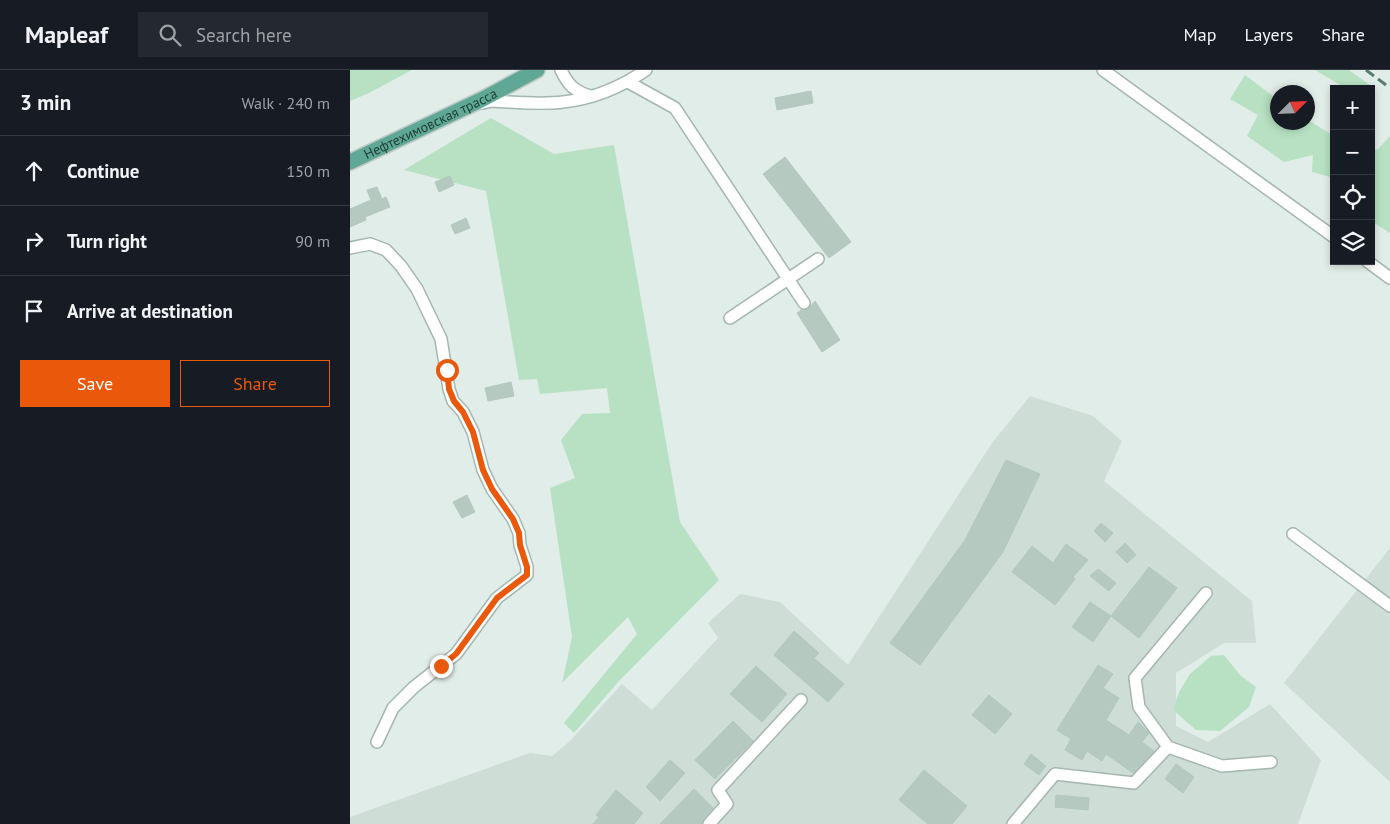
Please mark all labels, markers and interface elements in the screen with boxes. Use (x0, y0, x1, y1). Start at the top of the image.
search box (138, 12, 488, 57)
text: Mapleaf (25, 19, 108, 50)
icon: search (156, 21, 184, 49)
text: Search here (196, 23, 292, 47)
text: Map (1184, 23, 1216, 46)
text: Layers (1244, 23, 1293, 46)
text: Share (1321, 23, 1365, 46)
street label: Нефтехимовская трасса (361, 84, 500, 163)
north arrow (1270, 85, 1315, 130)
map controls (1330, 85, 1375, 265)
button: + (1330, 85, 1375, 130)
text: 3 min (20, 89, 71, 116)
text: Walk · 240 m (241, 93, 330, 113)
button: − (1330, 130, 1375, 175)
icon: ahead (20, 157, 48, 185)
text: Continue (67, 159, 139, 183)
text: 150 m (287, 161, 330, 181)
button: locate (1330, 175, 1375, 220)
button: layers (1330, 220, 1375, 265)
icon: right (20, 227, 48, 255)
text: Turn right (67, 229, 147, 253)
text: 90 m (295, 231, 330, 251)
icon: arrive (20, 297, 48, 325)
text: Arrive at destination (67, 299, 233, 323)
route start (436, 359, 459, 382)
button: Save (20, 360, 170, 407)
button: Share (180, 360, 330, 407)
route end (430, 655, 453, 678)

